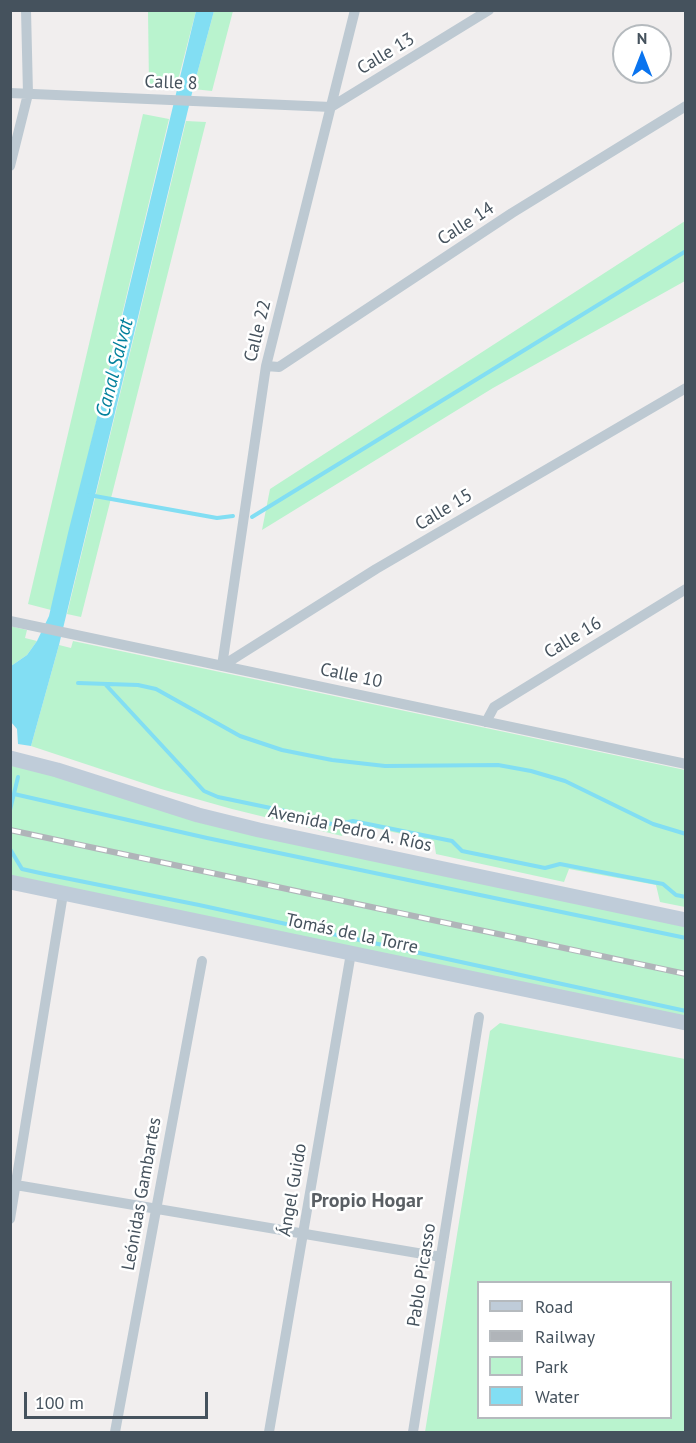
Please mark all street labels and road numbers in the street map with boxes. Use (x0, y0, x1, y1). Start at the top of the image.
street label: Calle 13 (353, 29, 419, 79)
street label: Calle 8 (144, 71, 198, 95)
street label: Calle 14 (434, 198, 498, 250)
street label: Calle 22 (240, 298, 276, 364)
street label: Calle 15 (411, 485, 477, 535)
street label: Calle 16 (540, 613, 606, 663)
street label: Calle 10 (318, 659, 384, 693)
street label: Avenida Pedro A. Ríos (266, 801, 434, 857)
street label: Tomás de la Torre (284, 909, 420, 959)
street label: Leónidas Gambartes (118, 1116, 166, 1272)
street label: Ángel Guido (274, 1142, 312, 1238)
street label: Pablo Picasso (403, 1222, 441, 1328)

